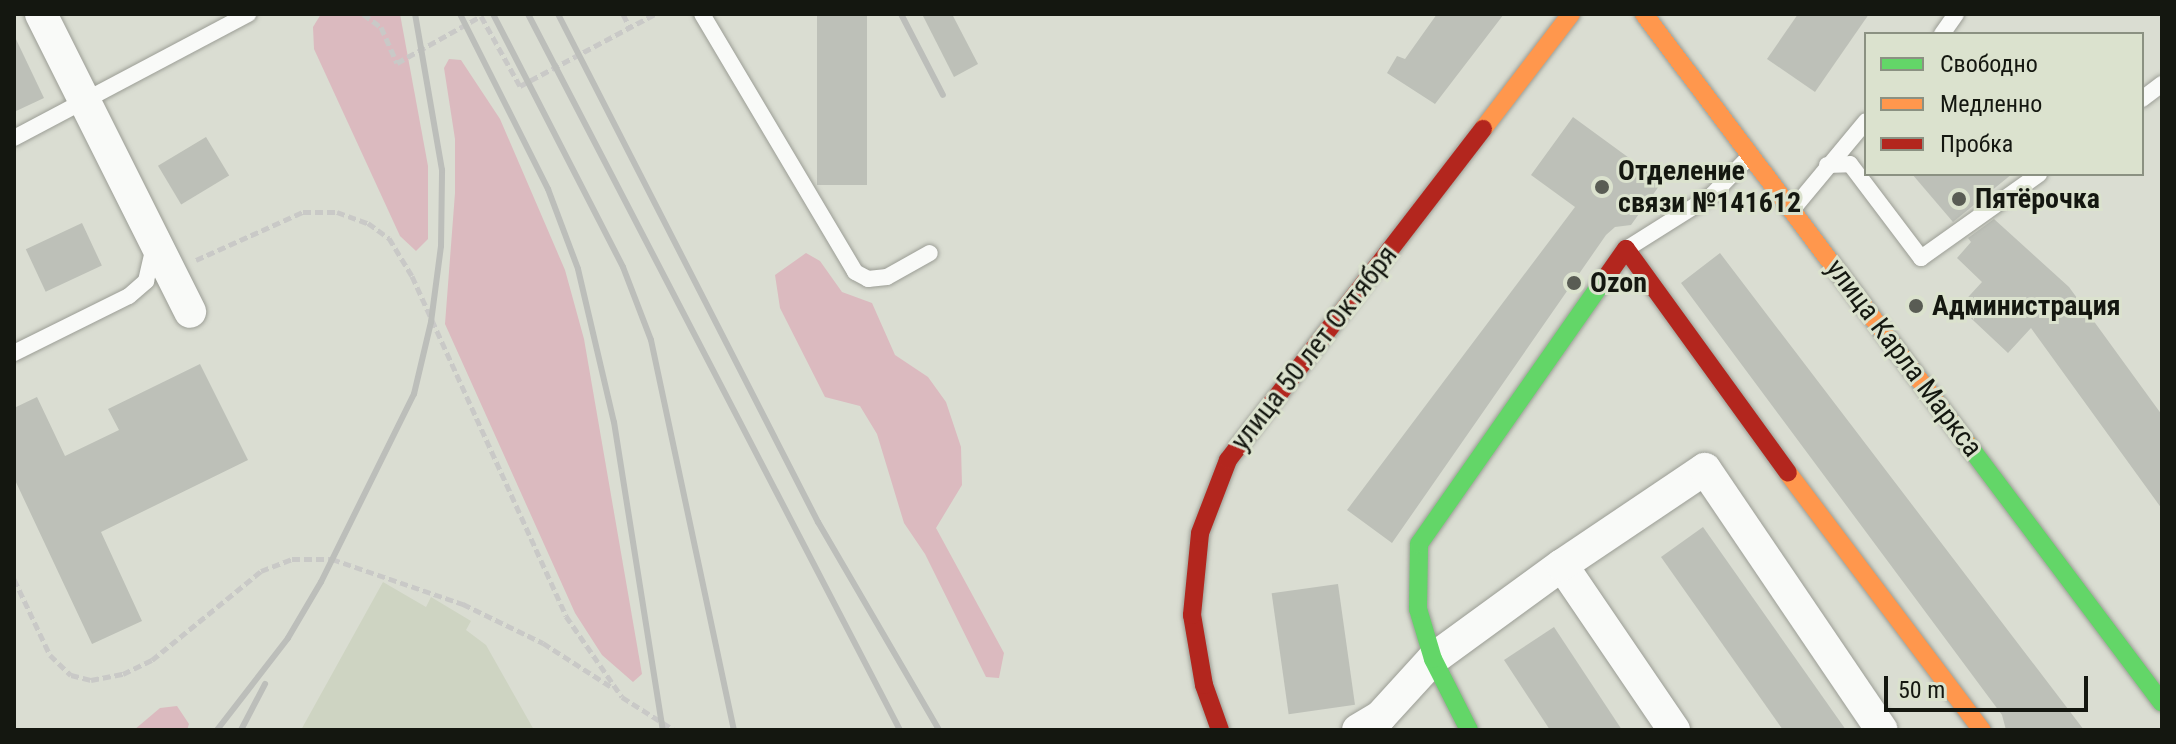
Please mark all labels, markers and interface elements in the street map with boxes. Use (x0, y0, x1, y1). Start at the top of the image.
legend (1864, 32, 2144, 176)
text: Свободно (1940, 50, 2038, 78)
text: Медленно (1940, 90, 2042, 118)
text: Пробка (1940, 130, 2013, 158)
place label: Отделение связи №141612 (1618, 154, 1801, 220)
marker: Отделение связи №141612 (1593, 178, 1611, 196)
place label: Пятёрочка (1975, 182, 2100, 216)
marker: Пятёрочка (1950, 190, 1968, 208)
street label: улица 50 лет Октября (1224, 239, 1404, 457)
street label: улица Карла Маркса (1819, 252, 1989, 464)
place label: Ozon (1590, 266, 1647, 300)
marker: Ozon (1565, 274, 1583, 292)
place label: Администрация (1932, 289, 2120, 323)
marker: Администрация (1907, 297, 1925, 315)
scale bar (1888, 660, 2092, 710)
text: 50 m (1898, 676, 1945, 704)

